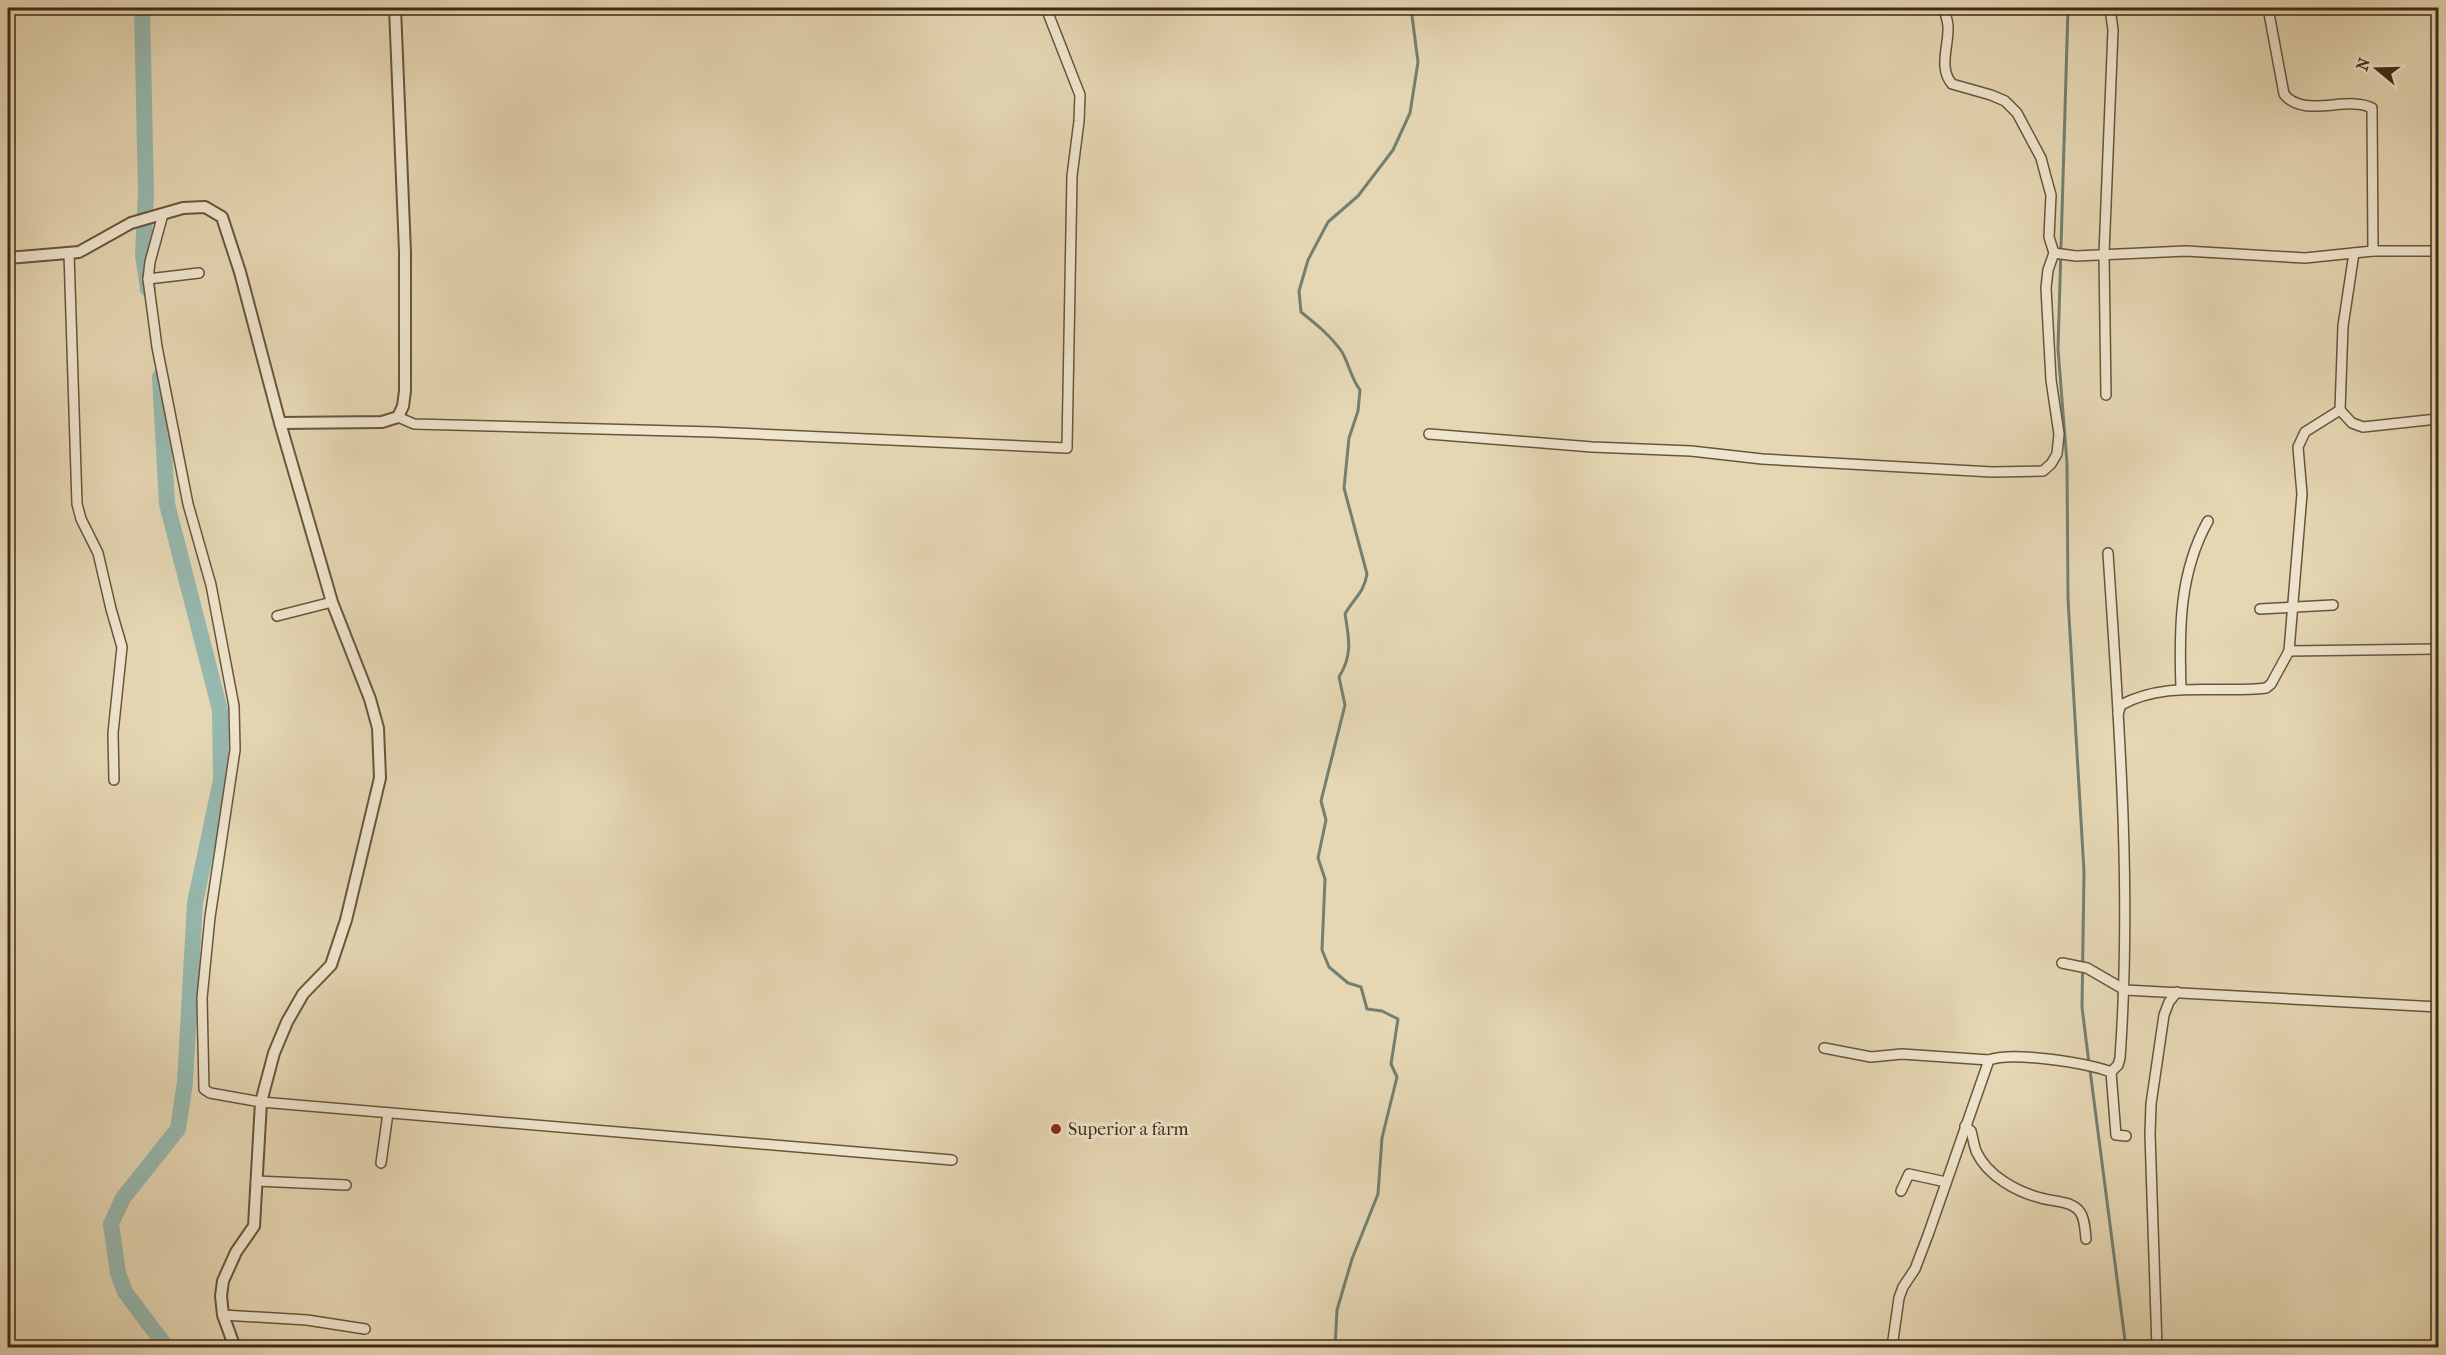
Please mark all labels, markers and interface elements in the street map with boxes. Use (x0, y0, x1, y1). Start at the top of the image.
north arrow (2347, 39, 2407, 99)
text: N (2352, 55, 2375, 73)
place label: Superior a farm (1068, 1119, 1189, 1140)
marker: Superior a farm (1049, 1122, 1063, 1136)

